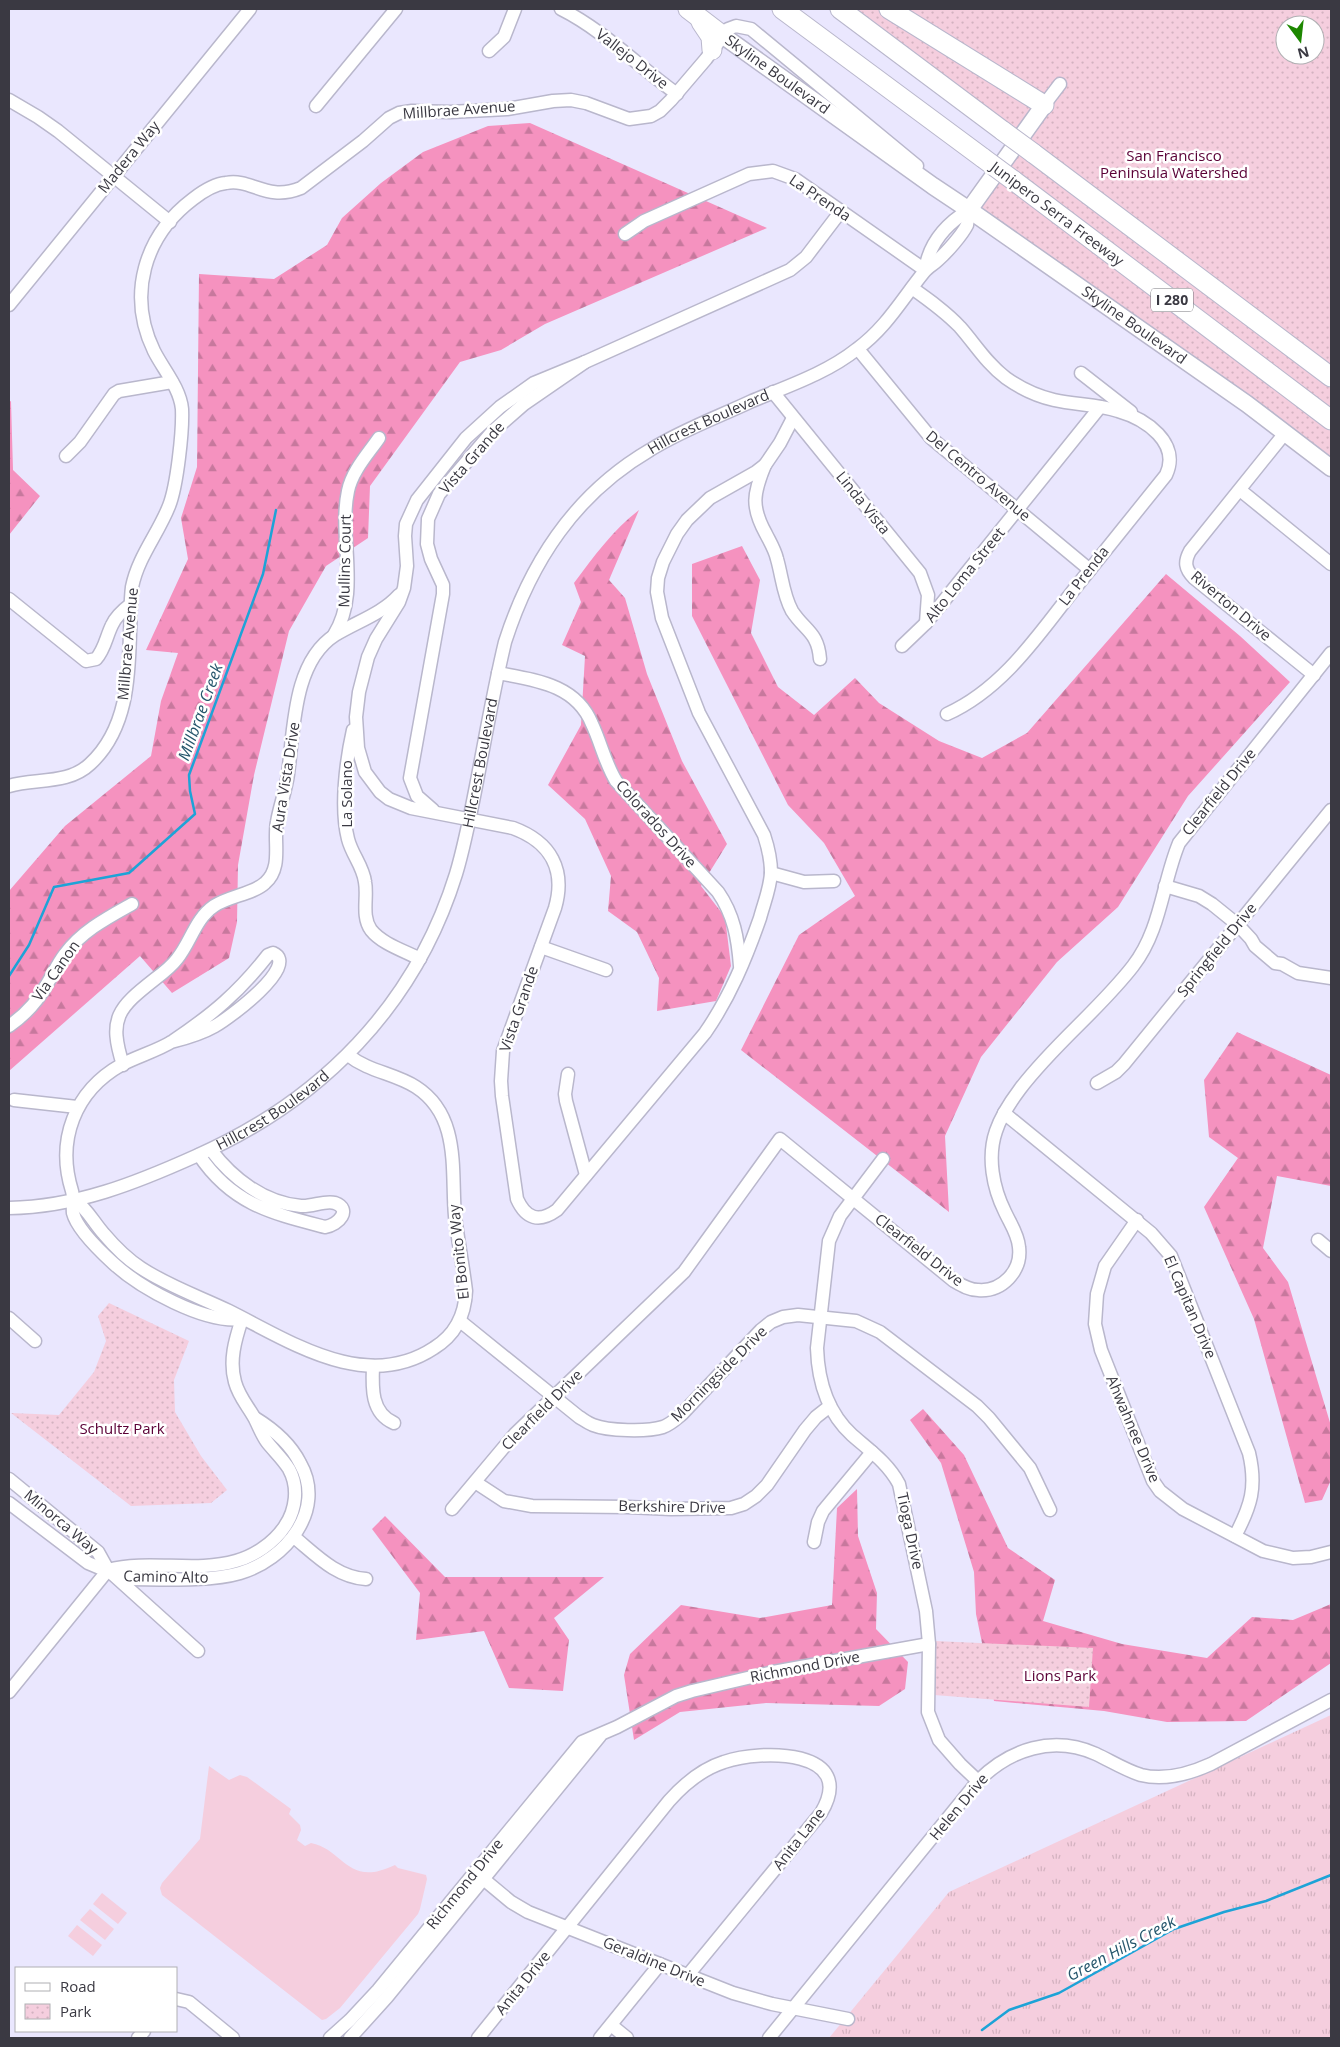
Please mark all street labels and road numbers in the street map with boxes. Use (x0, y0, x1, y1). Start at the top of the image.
street label: Vallejo Drive (592, 24, 673, 93)
street label: Skyline Boulevard (722, 30, 834, 118)
street label: Millbrae Avenue (402, 95, 516, 123)
street label: Madera Way (93, 116, 164, 197)
street label: Junipero Serra Freeway (985, 155, 1129, 270)
street label: La Prenda (786, 169, 855, 225)
street label: Skyline Boulevard (1078, 281, 1191, 368)
road number: I 280 (1151, 288, 1193, 312)
street label: Hillcrest Boulevard (643, 384, 772, 458)
street label: Vista Grande (434, 417, 508, 498)
street label: Del Centro Avenue (922, 426, 1035, 525)
street label: Linda Vista (832, 467, 895, 538)
street label: Mullins Court (333, 514, 355, 608)
street label: Alto Loma Street (920, 523, 1009, 626)
street label: La Prenda (1054, 542, 1113, 609)
street label: Riverton Drive (1187, 566, 1276, 645)
street label: Millbrae Avenue (112, 587, 142, 701)
street label: Hillcrest Boulevard (457, 696, 502, 830)
street label: Aura Vista Drive (266, 720, 304, 833)
street label: Clearfield Drive (1177, 744, 1260, 839)
street label: La Solano (336, 760, 356, 828)
street label: Colorados Drive (612, 775, 702, 872)
street label: Springfield Drive (1172, 898, 1260, 1001)
street label: Via Canon (27, 936, 83, 1005)
street label: Vista Grande (494, 963, 542, 1054)
street label: Hillcrest Boulevard (212, 1065, 333, 1154)
street label: El Bonito Way (443, 1203, 473, 1301)
street label: Clearfield Drive (871, 1208, 968, 1290)
street label: El Capitan Drive (1160, 1252, 1222, 1361)
street label: Morningside Drive (666, 1321, 771, 1426)
street label: Clearfield Drive (496, 1364, 586, 1454)
street label: Ahwahnee Drive (1102, 1372, 1165, 1485)
street label: Minorca Way (20, 1484, 103, 1558)
street label: Tioga Drive (893, 1490, 929, 1571)
street label: Berkshire Drive (618, 1495, 726, 1517)
street label: Camino Alto (123, 1565, 209, 1587)
street label: Richmond Drive (748, 1646, 861, 1686)
street label: Helen Drive (924, 1769, 992, 1844)
street label: Anita Lane (768, 1803, 829, 1874)
street label: Richmond Drive (421, 1834, 507, 1933)
street label: Geraldine Drive (600, 1931, 709, 1991)
street label: Anita Drive (490, 1946, 554, 2018)

